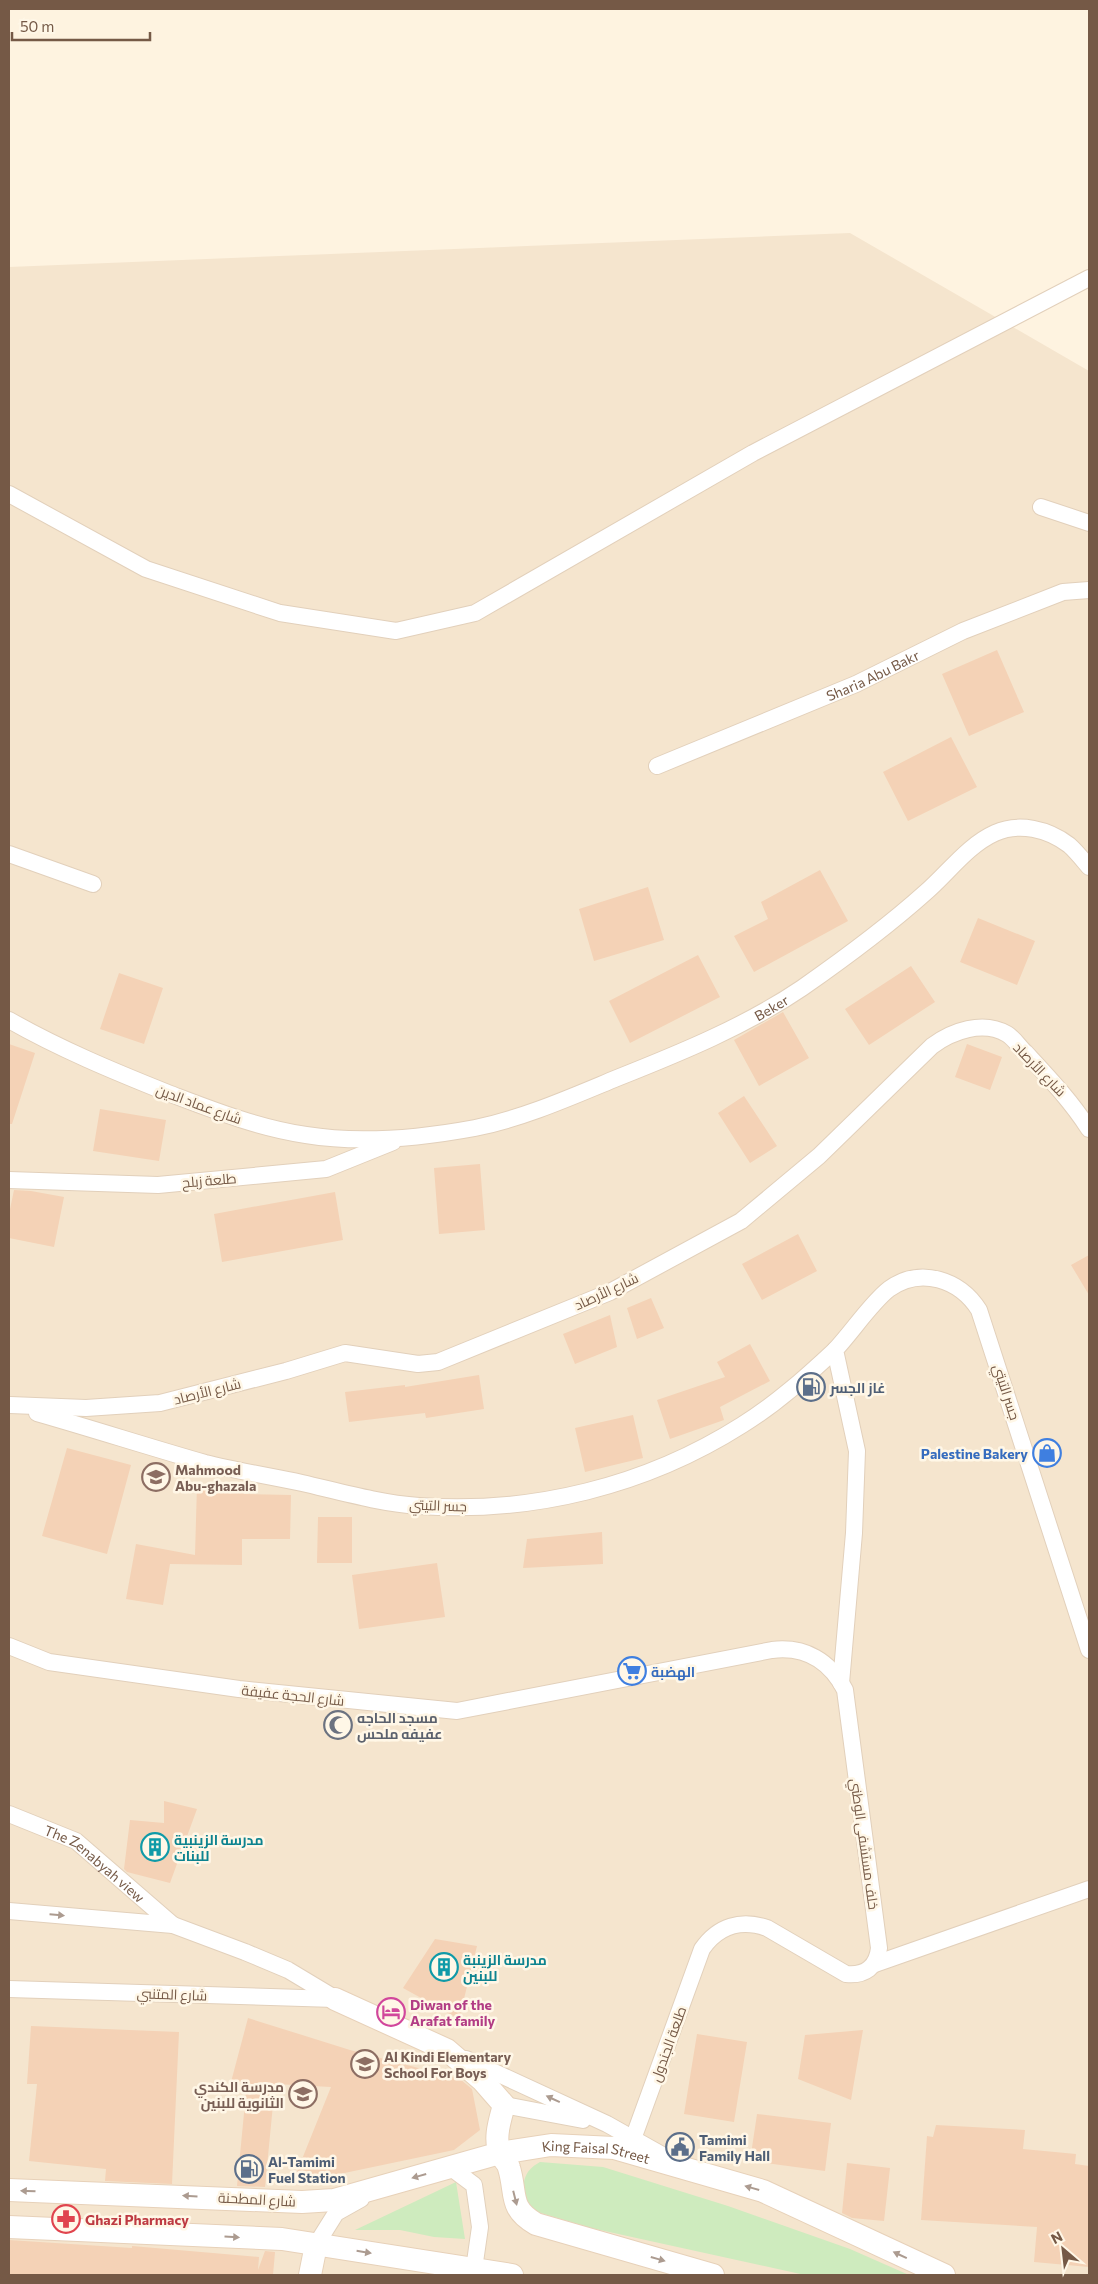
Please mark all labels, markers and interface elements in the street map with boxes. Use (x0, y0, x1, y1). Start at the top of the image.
scale bar (12, 10, 150, 42)
text: 50 m (20, 17, 54, 35)
street label: Sharia Abu Bakr (824, 645, 922, 704)
street label: Beker (751, 990, 792, 1024)
street label: شارع الأرصاد (1009, 1038, 1070, 1100)
street label: شارع عماد الدين (154, 1081, 244, 1128)
street label: طلعة زبلح (181, 1169, 237, 1192)
street label: شارع الأرصاد (571, 1269, 641, 1314)
street label: جسر التيتي (986, 1362, 1024, 1423)
fuel station icon: غاز الجسر (796, 1372, 826, 1402)
street label: شارع الأرصاد (172, 1374, 243, 1409)
place label: غاز الجسر (829, 1379, 885, 1397)
shop icon: Palestine Bakery (1032, 1438, 1062, 1468)
place label: Palestine Bakery (921, 1445, 1028, 1462)
place label: Mahmood Abu-ghazala (175, 1461, 256, 1494)
school or university icon: Mahmood Abu-ghazala (141, 1462, 171, 1492)
street label: جسر التيتي (409, 1495, 467, 1519)
supermarket icon: الهضبة (617, 1656, 647, 1686)
place label: الهضبة (651, 1663, 695, 1681)
street label: شارع الحجة عفيفة (241, 1681, 345, 1710)
place label: مسجد الحاجه عفيفه ملحس (357, 1709, 442, 1743)
mosque icon: مسجد الحاجه عفيفه ملحس (323, 1710, 353, 1740)
street label: خلف مستشفى الوطني (843, 1777, 883, 1911)
street label: The Zenabyah view (42, 1821, 149, 1905)
place label: مدرسة الزينبية للبنات (174, 1831, 264, 1864)
building icon: مدرسة الزينبية للبنات (140, 1832, 170, 1862)
one-way arrow (50, 1911, 66, 1919)
place label: مدرسة الزينبة للبنين (463, 1951, 547, 1985)
building icon: مدرسة الزينبة للبنين (429, 1952, 459, 1982)
street label: شارع المتنبي (136, 1984, 208, 2008)
place label: Diwan of the Arafat family (410, 1996, 496, 2029)
hotel icon: Diwan of the Arafat family (376, 1997, 406, 2027)
street label: طلعة الجندول (647, 2004, 690, 2084)
place label: Al Kindi Elementary School For Boys (384, 2048, 511, 2081)
school or university icon: Al Kindi Elementary School For Boys (350, 2049, 380, 2079)
place label: مدرسة الكندي الثانوية للبنين (194, 2078, 284, 2112)
school or university icon: مدرسة الكندي الثانوية للبنين (288, 2079, 318, 2109)
one-way arrow (546, 2095, 560, 2103)
place label: Tamimi Family Hall (699, 2131, 770, 2164)
public building icon: Tamimi Family Hall (665, 2132, 695, 2162)
street label: King Faisal Street (541, 2137, 652, 2167)
place label: Al-Tamimi Fuel Station (268, 2153, 346, 2186)
fuel station icon: Al-Tamimi Fuel Station (234, 2154, 264, 2184)
one-way arrow (411, 2172, 426, 2180)
one-way arrow (744, 2184, 759, 2192)
one-way arrow (19, 2186, 35, 2194)
street label: شارع المطحنة (218, 2188, 296, 2211)
one-way arrow (511, 2191, 519, 2206)
one-way arrow (182, 2192, 198, 2200)
pharmacy icon: Ghazi Pharmacy (51, 2204, 81, 2234)
place label: Ghazi Pharmacy (85, 2211, 189, 2228)
north arrow (1038, 2224, 1088, 2274)
text: N (1048, 2227, 1065, 2247)
one-way arrow (225, 2233, 241, 2241)
one-way arrow (356, 2249, 372, 2257)
one-way arrow (893, 2250, 907, 2258)
one-way arrow (651, 2256, 666, 2264)

